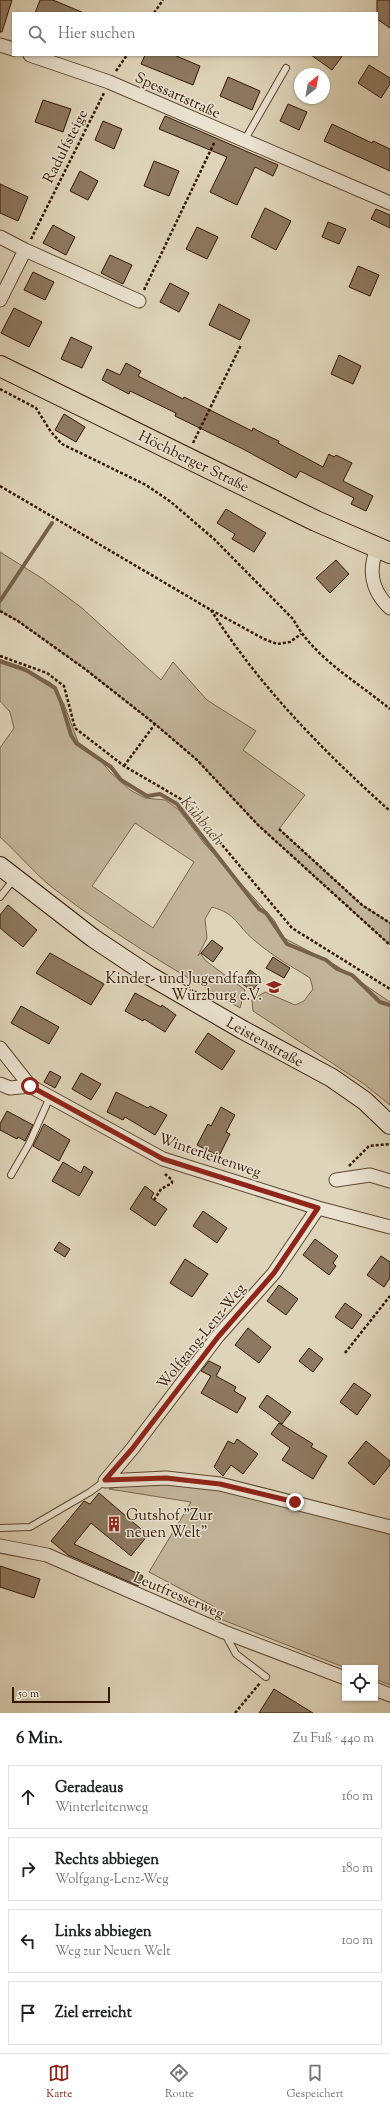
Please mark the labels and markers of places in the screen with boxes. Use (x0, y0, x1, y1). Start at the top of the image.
place label: Kinder- und Jugendfarm Würzburg e.V. (106, 969, 263, 1007)
school or university icon: Kinder- und Jugendfarm Würzburg e.V. (265, 978, 283, 996)
place label: Gutshof "Zur neuen Welt" (126, 1506, 213, 1544)
building icon: Gutshof "Zur neuen Welt" (105, 1515, 123, 1533)

